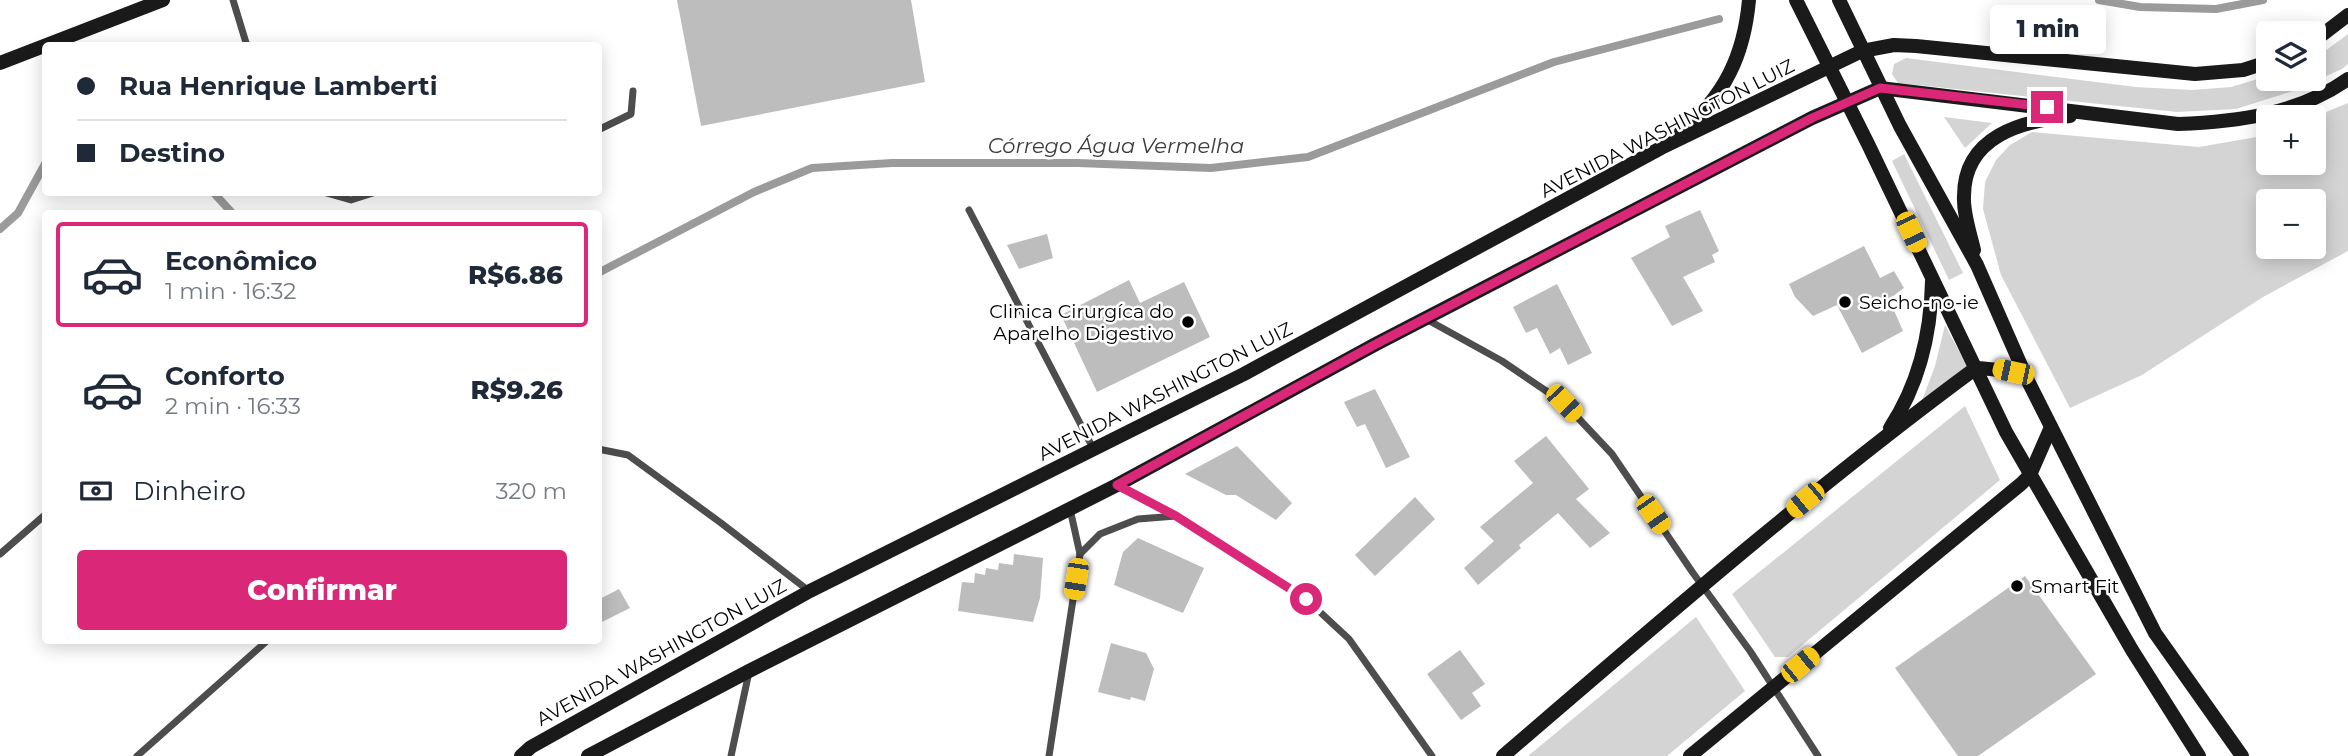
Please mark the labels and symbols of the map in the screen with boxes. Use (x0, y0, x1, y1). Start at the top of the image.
callout: 1 min (1989, 6, 2105, 55)
street label: AVENIDA WASHINGTON LUIZ (1536, 54, 1798, 203)
route end (2031, 91, 2063, 123)
water label: Córrego Água Vermelha (988, 133, 1244, 158)
car (1893, 209, 1930, 255)
place label: Seicho-no-ie (1859, 291, 1979, 314)
marker: Seicho-no-ie (1837, 294, 1853, 310)
place label: Clinica Cirurgíca do Aparelho Digestivo (989, 300, 1174, 345)
marker: Clinica Cirurgíca do Aparelho Digestivo (1180, 314, 1196, 330)
street label: AVENIDA WASHINGTON LUIZ (1034, 317, 1296, 466)
car (1991, 357, 2036, 387)
car (1542, 381, 1587, 425)
car (1783, 478, 1828, 522)
car (1633, 491, 1674, 537)
car (1063, 557, 1090, 601)
street label: AVENIDA WASHINGTON LUIZ (532, 574, 790, 731)
place label: Smart Fit (2031, 575, 2120, 598)
marker: Smart Fit (2009, 578, 2025, 594)
route start (1290, 583, 1322, 615)
car (1778, 644, 1823, 686)

